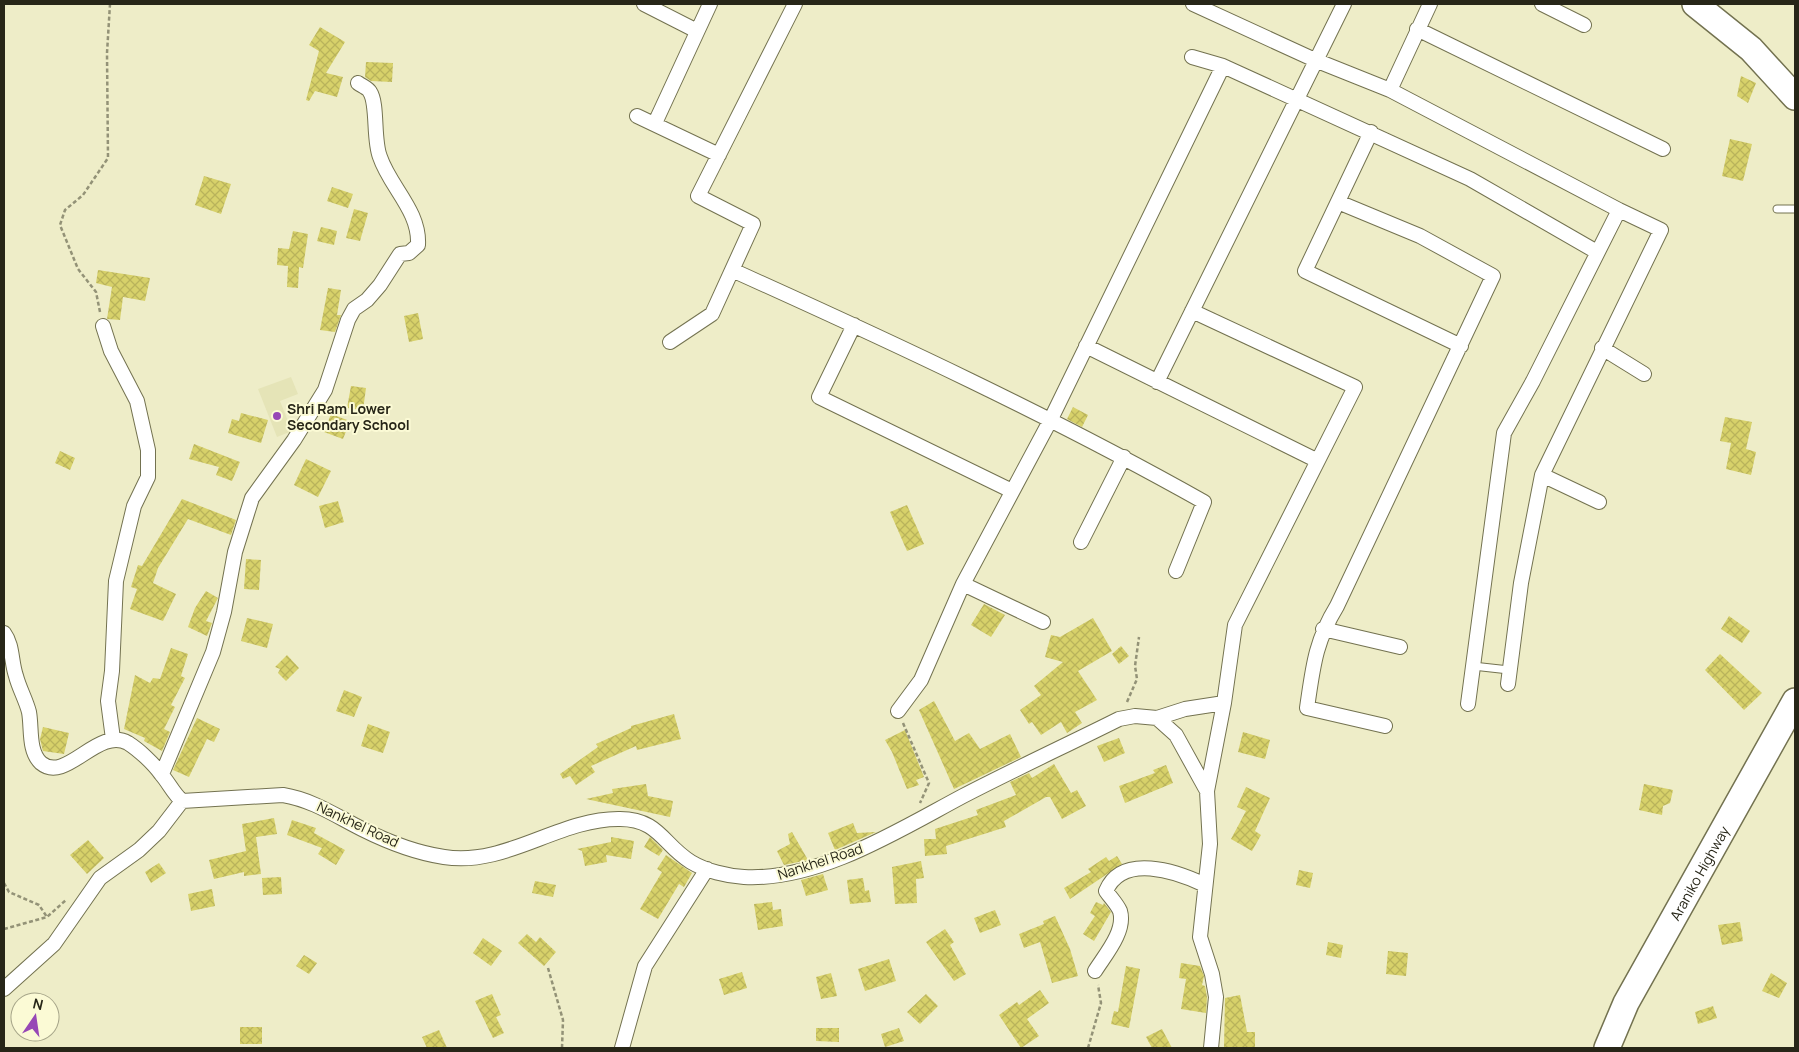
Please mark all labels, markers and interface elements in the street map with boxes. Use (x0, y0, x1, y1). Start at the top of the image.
place label: Shri Ram Lower Secondary School (287, 399, 410, 434)
marker: Shri Ram Lower Secondary School (271, 410, 283, 422)
street label: Nankhel Road (314, 797, 402, 851)
street label: Araniko Highway (1665, 822, 1733, 924)
street label: Nankhel Road (775, 838, 865, 884)
north arrow (10, 992, 60, 1042)
text: N (31, 993, 45, 1014)

